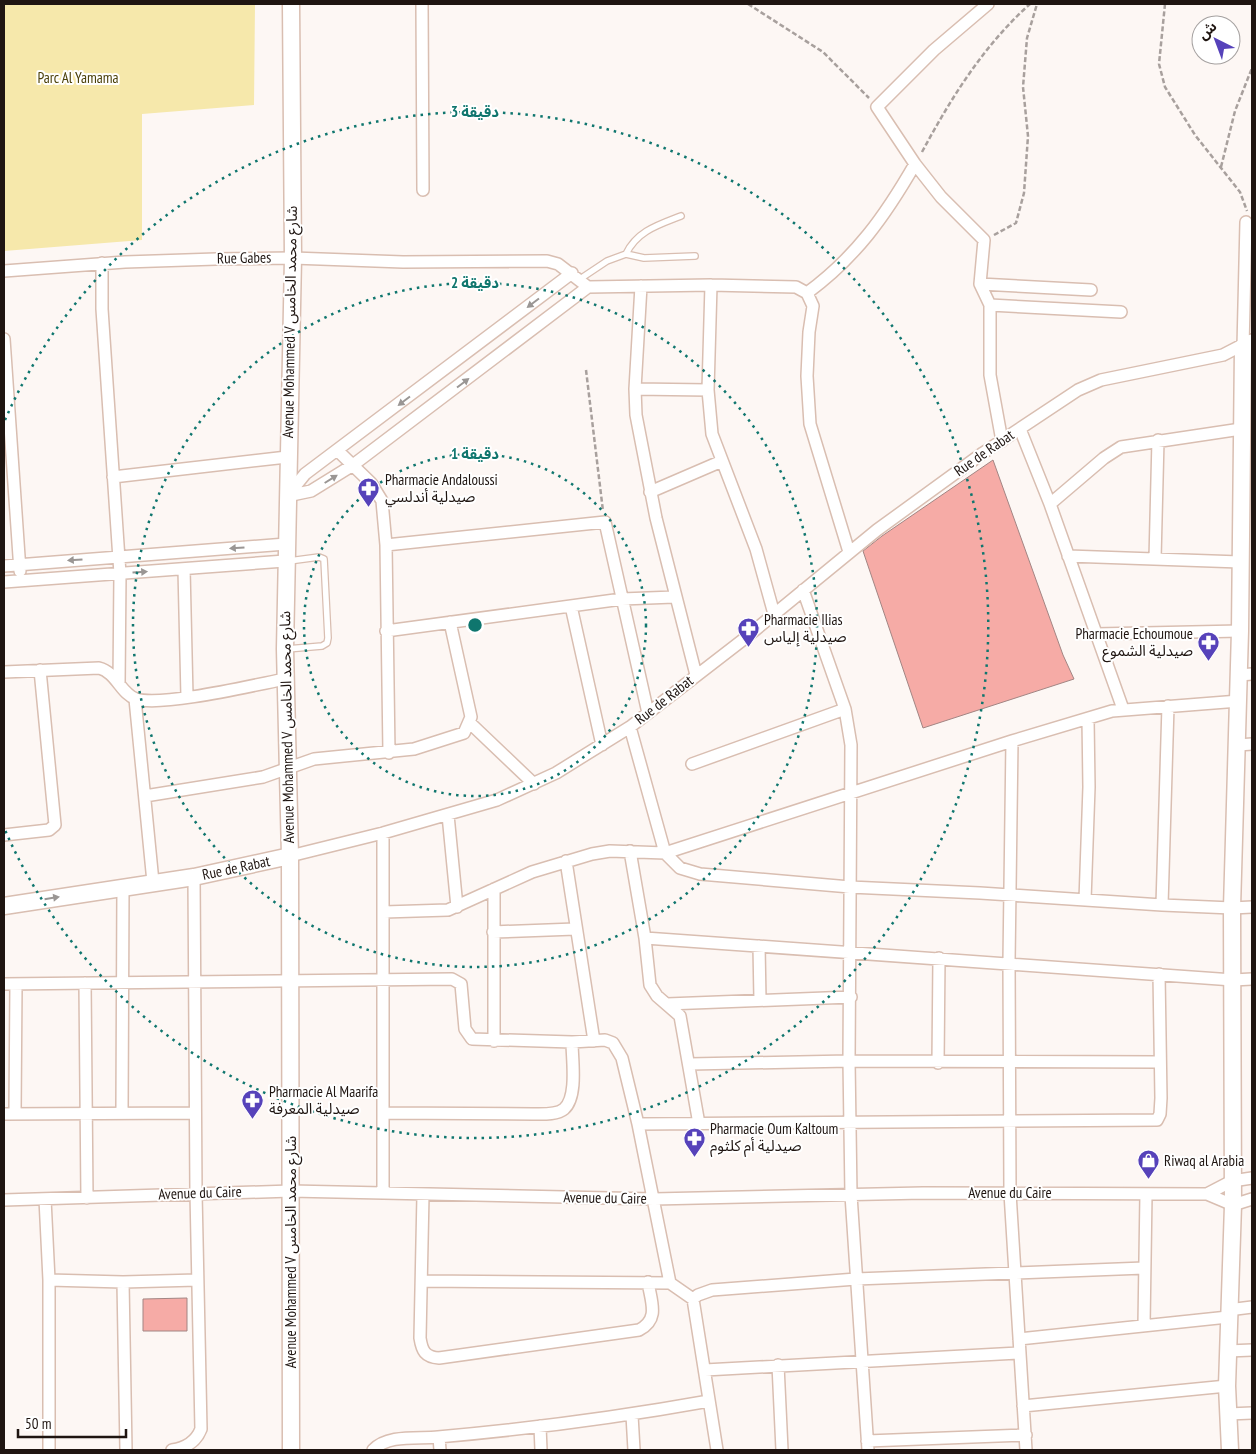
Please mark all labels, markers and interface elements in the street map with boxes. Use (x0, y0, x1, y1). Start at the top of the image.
north arrow (1191, 15, 1241, 65)
text: ش (1194, 17, 1220, 43)
park label: Parc Al Yamama (37, 68, 119, 87)
text: 3 دقيقة (451, 102, 499, 121)
street label: Avenue Mohammed V شارع محمد الخامس (278, 205, 304, 438)
street label: Rue Gabes (217, 248, 271, 267)
text: 2 دقيقة (451, 273, 499, 292)
one-way arrow (526, 298, 540, 308)
one-way arrow (456, 378, 470, 388)
one-way arrow (398, 396, 411, 407)
street label: Rue de Rabat (950, 425, 1017, 480)
text: 1 دقيقة (451, 444, 499, 463)
place label: Pharmacie Andaloussi صيدلية أندلسي (385, 470, 498, 508)
one-way arrow (325, 474, 338, 483)
pharmacy icon: Pharmacie Andaloussi صيدلية أندلسي (357, 477, 381, 508)
one-way arrow (229, 544, 245, 552)
one-way arrow (67, 557, 83, 565)
one-way arrow (132, 568, 148, 576)
street label: Avenue Mohammed V شارع محمد الخامس (275, 610, 301, 843)
place label: Pharmacie Ilias صيدلية إلياس (764, 610, 847, 647)
centre of rings (466, 616, 484, 634)
pharmacy icon: Pharmacie Ilias صيدلية إلياس (736, 617, 760, 648)
place label: Pharmacie Echoumoue صيدلية الشموع (1075, 624, 1193, 663)
pharmacy icon: Pharmacie Echoumoue صيدلية الشموع (1197, 631, 1221, 662)
street label: Rue de Rabat (631, 671, 697, 728)
street label: Rue de Rabat (200, 851, 272, 884)
one-way arrow (44, 894, 60, 902)
place label: Pharmacie Al Maarifa صيدلية المعرفة (269, 1082, 378, 1118)
pharmacy icon: Pharmacie Al Maarifa صيدلية المعرفة (241, 1089, 265, 1120)
place label: Pharmacie Oum Kaltoum صيدلية أم كلثوم (710, 1119, 838, 1157)
pharmacy icon: Pharmacie Oum Kaltoum صيدلية أم كلثوم (682, 1126, 706, 1157)
street label: Avenue Mohammed V شارع محمد الخامس (281, 1135, 303, 1368)
shop icon: Riwaq al Arabia (1136, 1149, 1160, 1180)
place label: Riwaq al Arabia (1164, 1151, 1244, 1170)
street label: Avenue du Caire (158, 1182, 242, 1203)
street label: Avenue du Caire (968, 1183, 1052, 1202)
street label: Avenue du Caire (563, 1187, 647, 1208)
scale bar (18, 1406, 125, 1438)
text: 50 m (25, 1414, 51, 1433)

